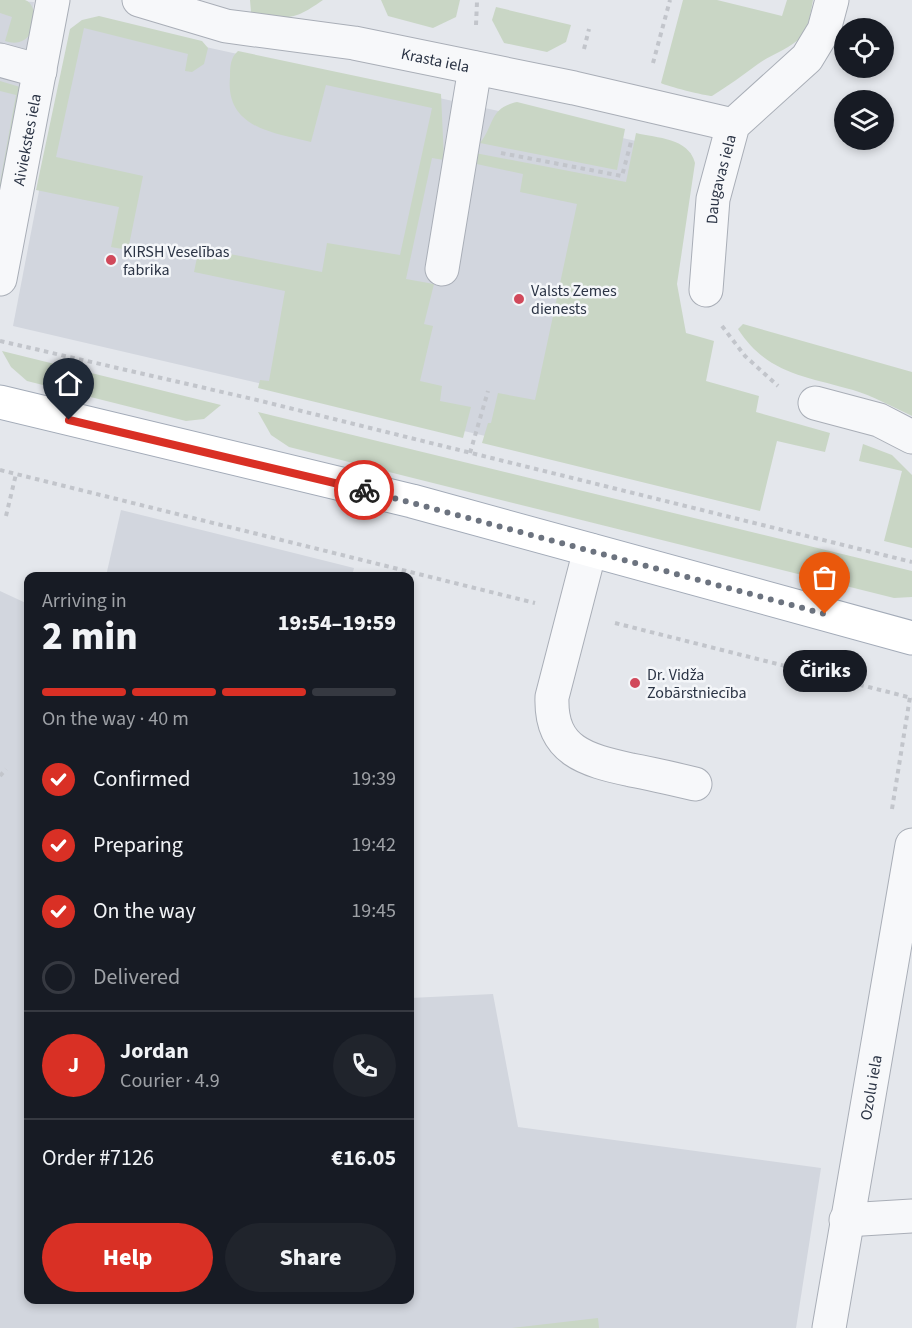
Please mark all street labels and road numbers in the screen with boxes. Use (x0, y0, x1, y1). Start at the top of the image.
street label: Krasta iela (399, 43, 471, 78)
street label: Aiviekstes iela (8, 92, 47, 188)
street label: Daugavas iela (701, 132, 742, 225)
street label: Ozolu iela (855, 1053, 888, 1122)

